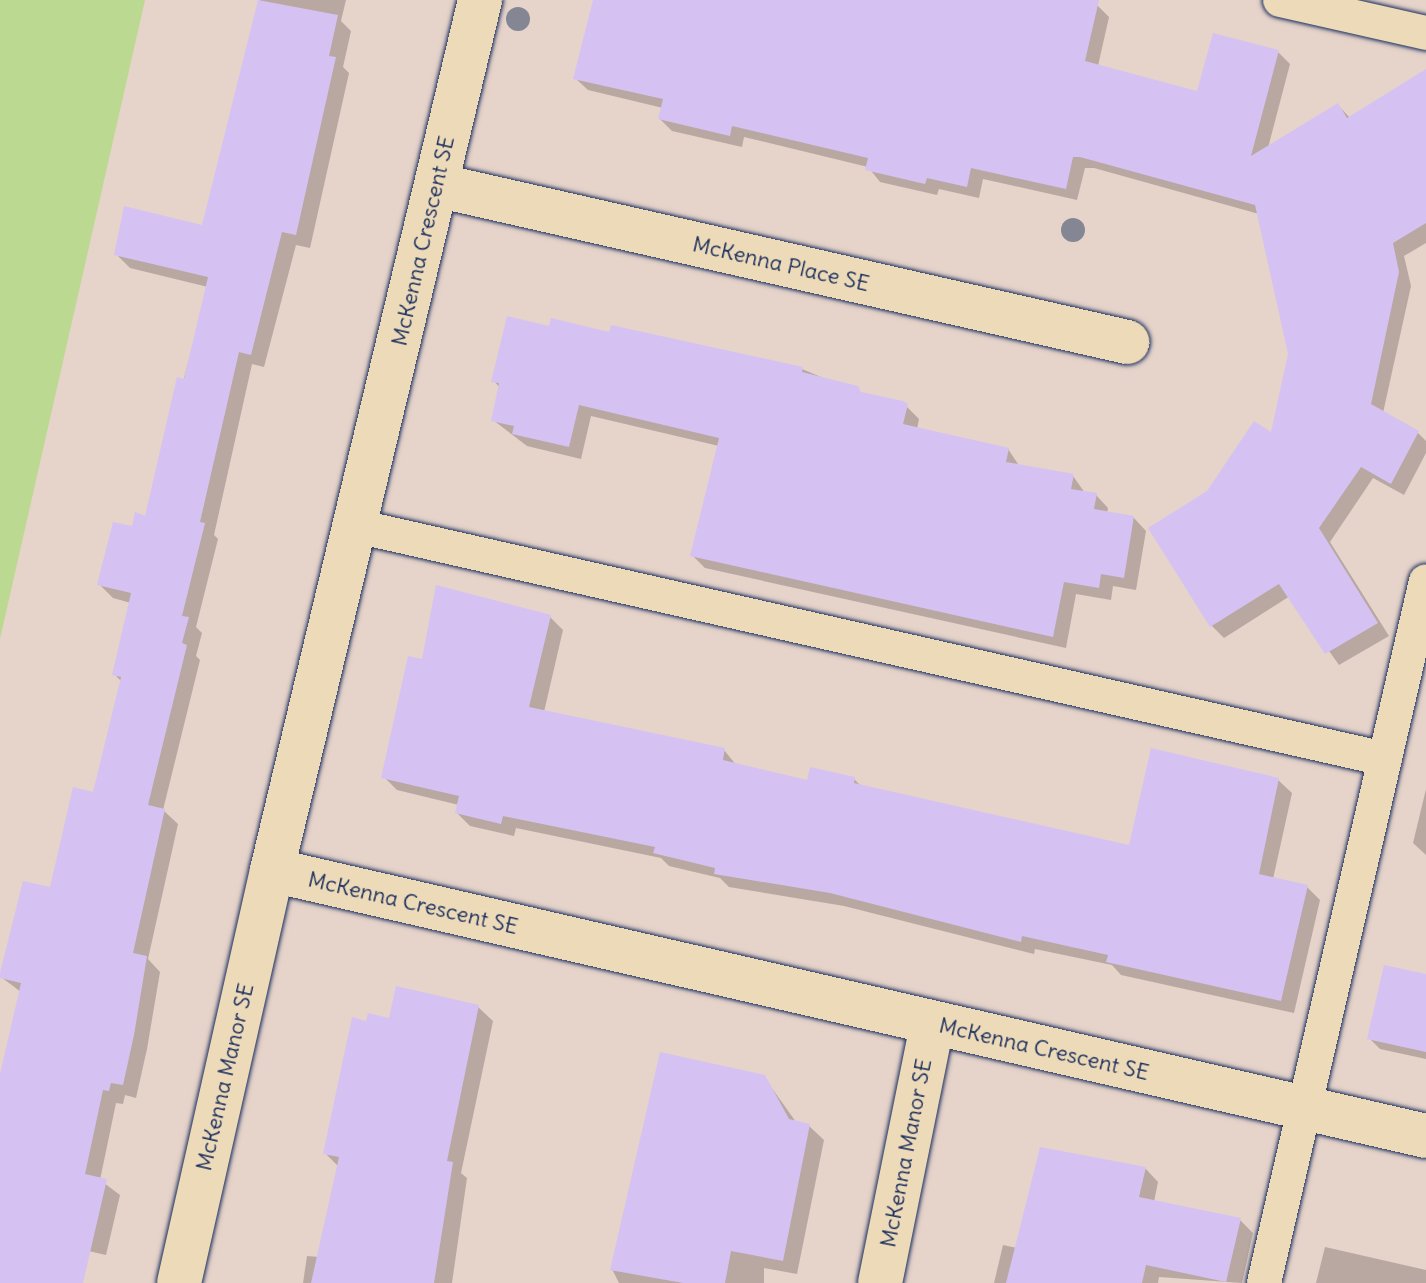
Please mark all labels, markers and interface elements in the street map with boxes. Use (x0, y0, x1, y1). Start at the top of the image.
street label: McKenna Crescent SE (386, 133, 460, 349)
street label: McKenna Place SE (690, 231, 872, 297)
street label: McKenna Crescent SE (305, 866, 521, 940)
street label: McKenna Manor SE (191, 981, 259, 1173)
street label: McKenna Crescent SE (936, 1012, 1152, 1086)
street label: McKenna Manor SE (875, 1056, 937, 1250)

